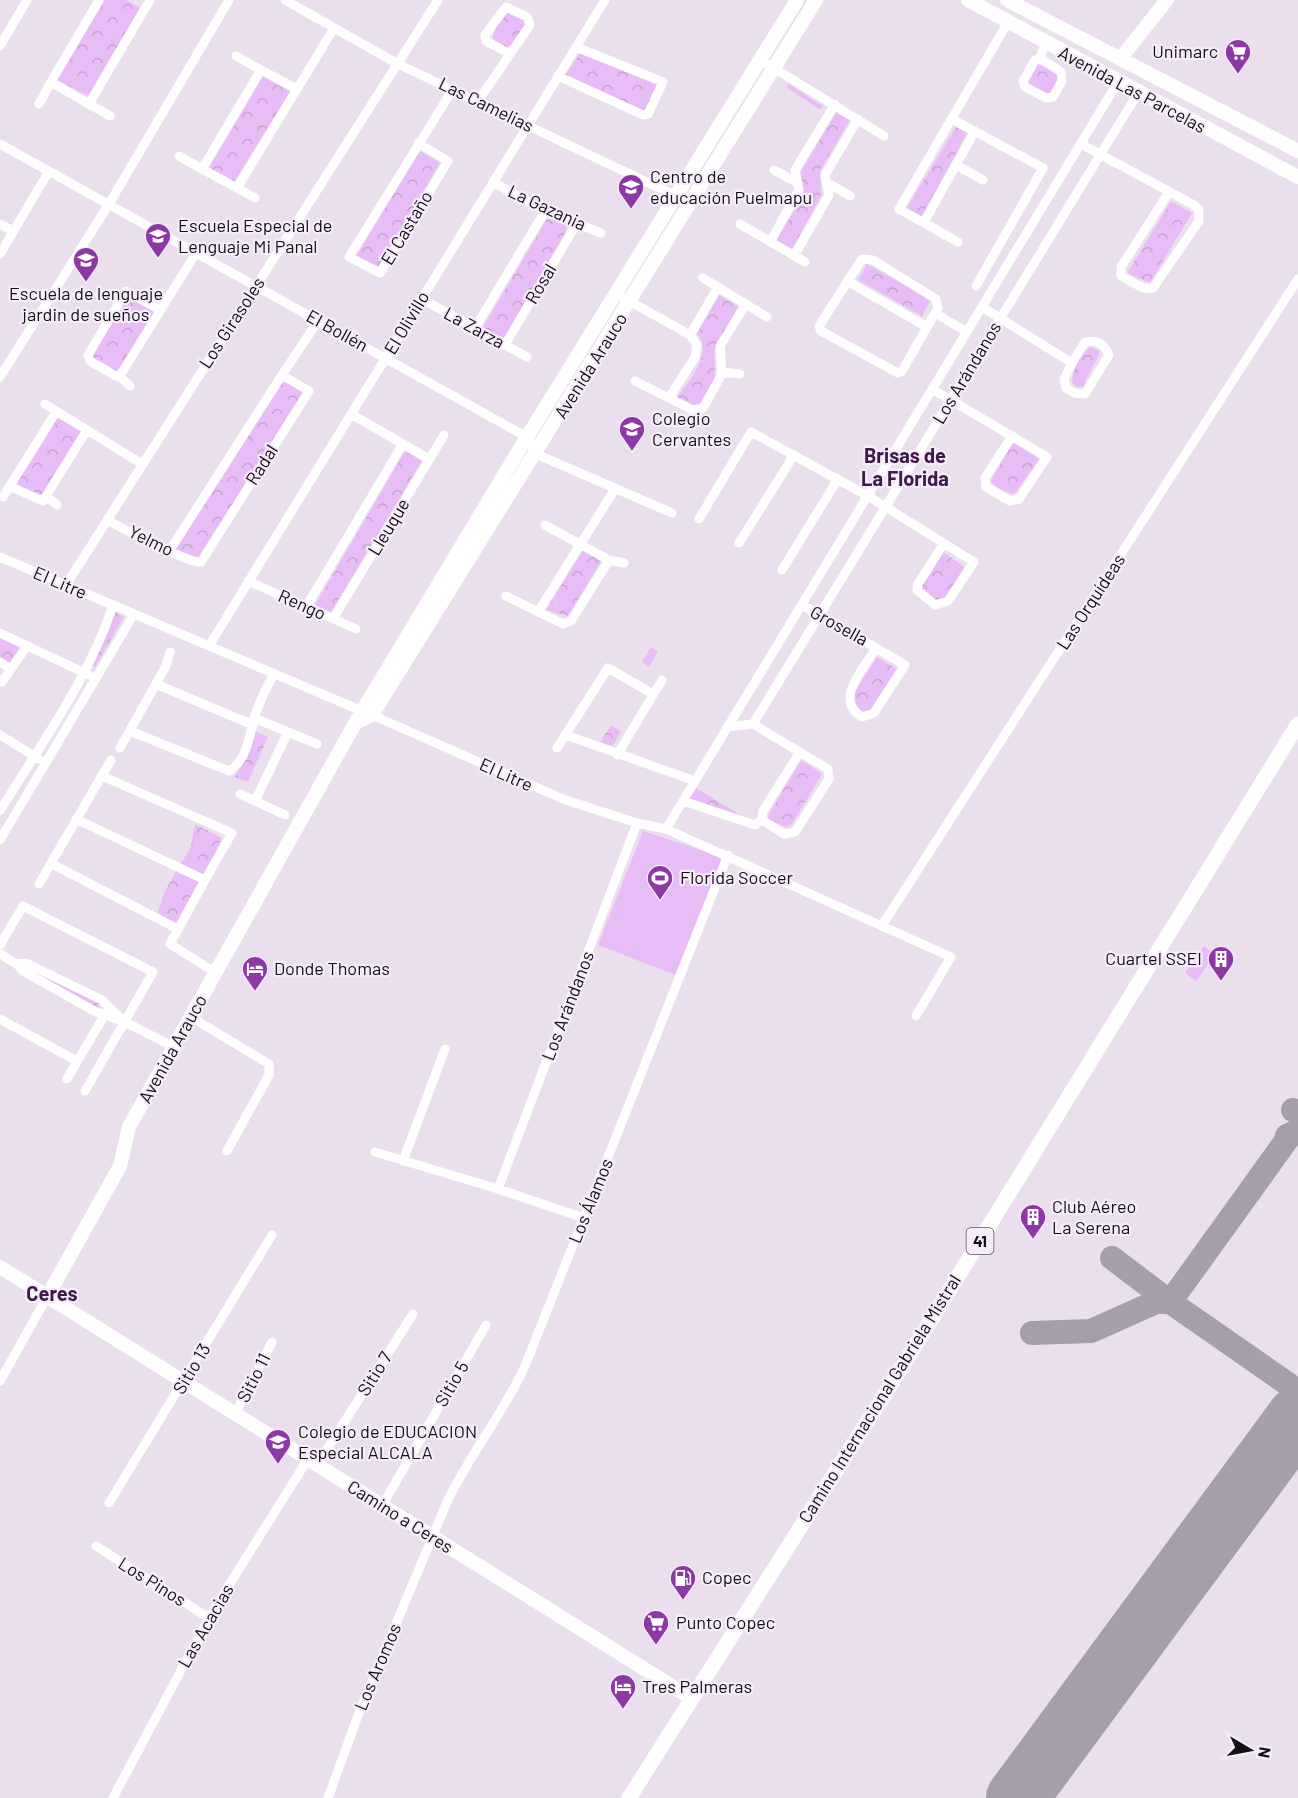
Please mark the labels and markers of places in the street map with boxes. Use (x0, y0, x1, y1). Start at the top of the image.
supermarket icon: Unimarc (1223, 37, 1253, 75)
place label: Unimarc (1152, 40, 1218, 62)
place label: Centro de educación Puelmapu (650, 165, 812, 208)
school or university icon: Centro de educación Puelmapu (616, 172, 646, 210)
place label: Escuela Especial de Lenguaje Mi Panal (178, 214, 332, 257)
school or university icon: Escuela Especial de Lenguaje Mi Panal (143, 221, 173, 259)
school or university icon: Escuela de lenguaje jardin de sueños (71, 245, 101, 283)
place label: Escuela de lenguaje jardin de sueños (9, 282, 163, 325)
place label: Colegio Cervantes (652, 407, 731, 450)
school or university icon: Colegio Cervantes (617, 414, 647, 452)
sports icon: Florida Soccer (645, 863, 675, 901)
place label: Florida Soccer (680, 866, 793, 888)
building icon: Cuartel SSEI (1206, 944, 1236, 982)
place label: Cuartel SSEI (1105, 947, 1202, 969)
hotel icon: Donde Thomas (240, 954, 270, 992)
place label: Donde Thomas (274, 957, 390, 979)
place label: Club Aéreo La Serena (1052, 1195, 1136, 1238)
building icon: Club Aéreo La Serena (1018, 1202, 1048, 1240)
place label: Colegio de EDUCACION Especial ALCALA (298, 1420, 477, 1463)
school or university icon: Colegio de EDUCACION Especial ALCALA (263, 1427, 293, 1465)
fuel station icon: Copec (668, 1563, 698, 1601)
place label: Copec (702, 1566, 751, 1588)
supermarket icon: Punto Copec (641, 1608, 671, 1646)
place label: Punto Copec (676, 1611, 775, 1633)
hotel icon: Tres Palmeras (608, 1672, 638, 1710)
place label: Tres Palmeras (642, 1675, 752, 1697)

